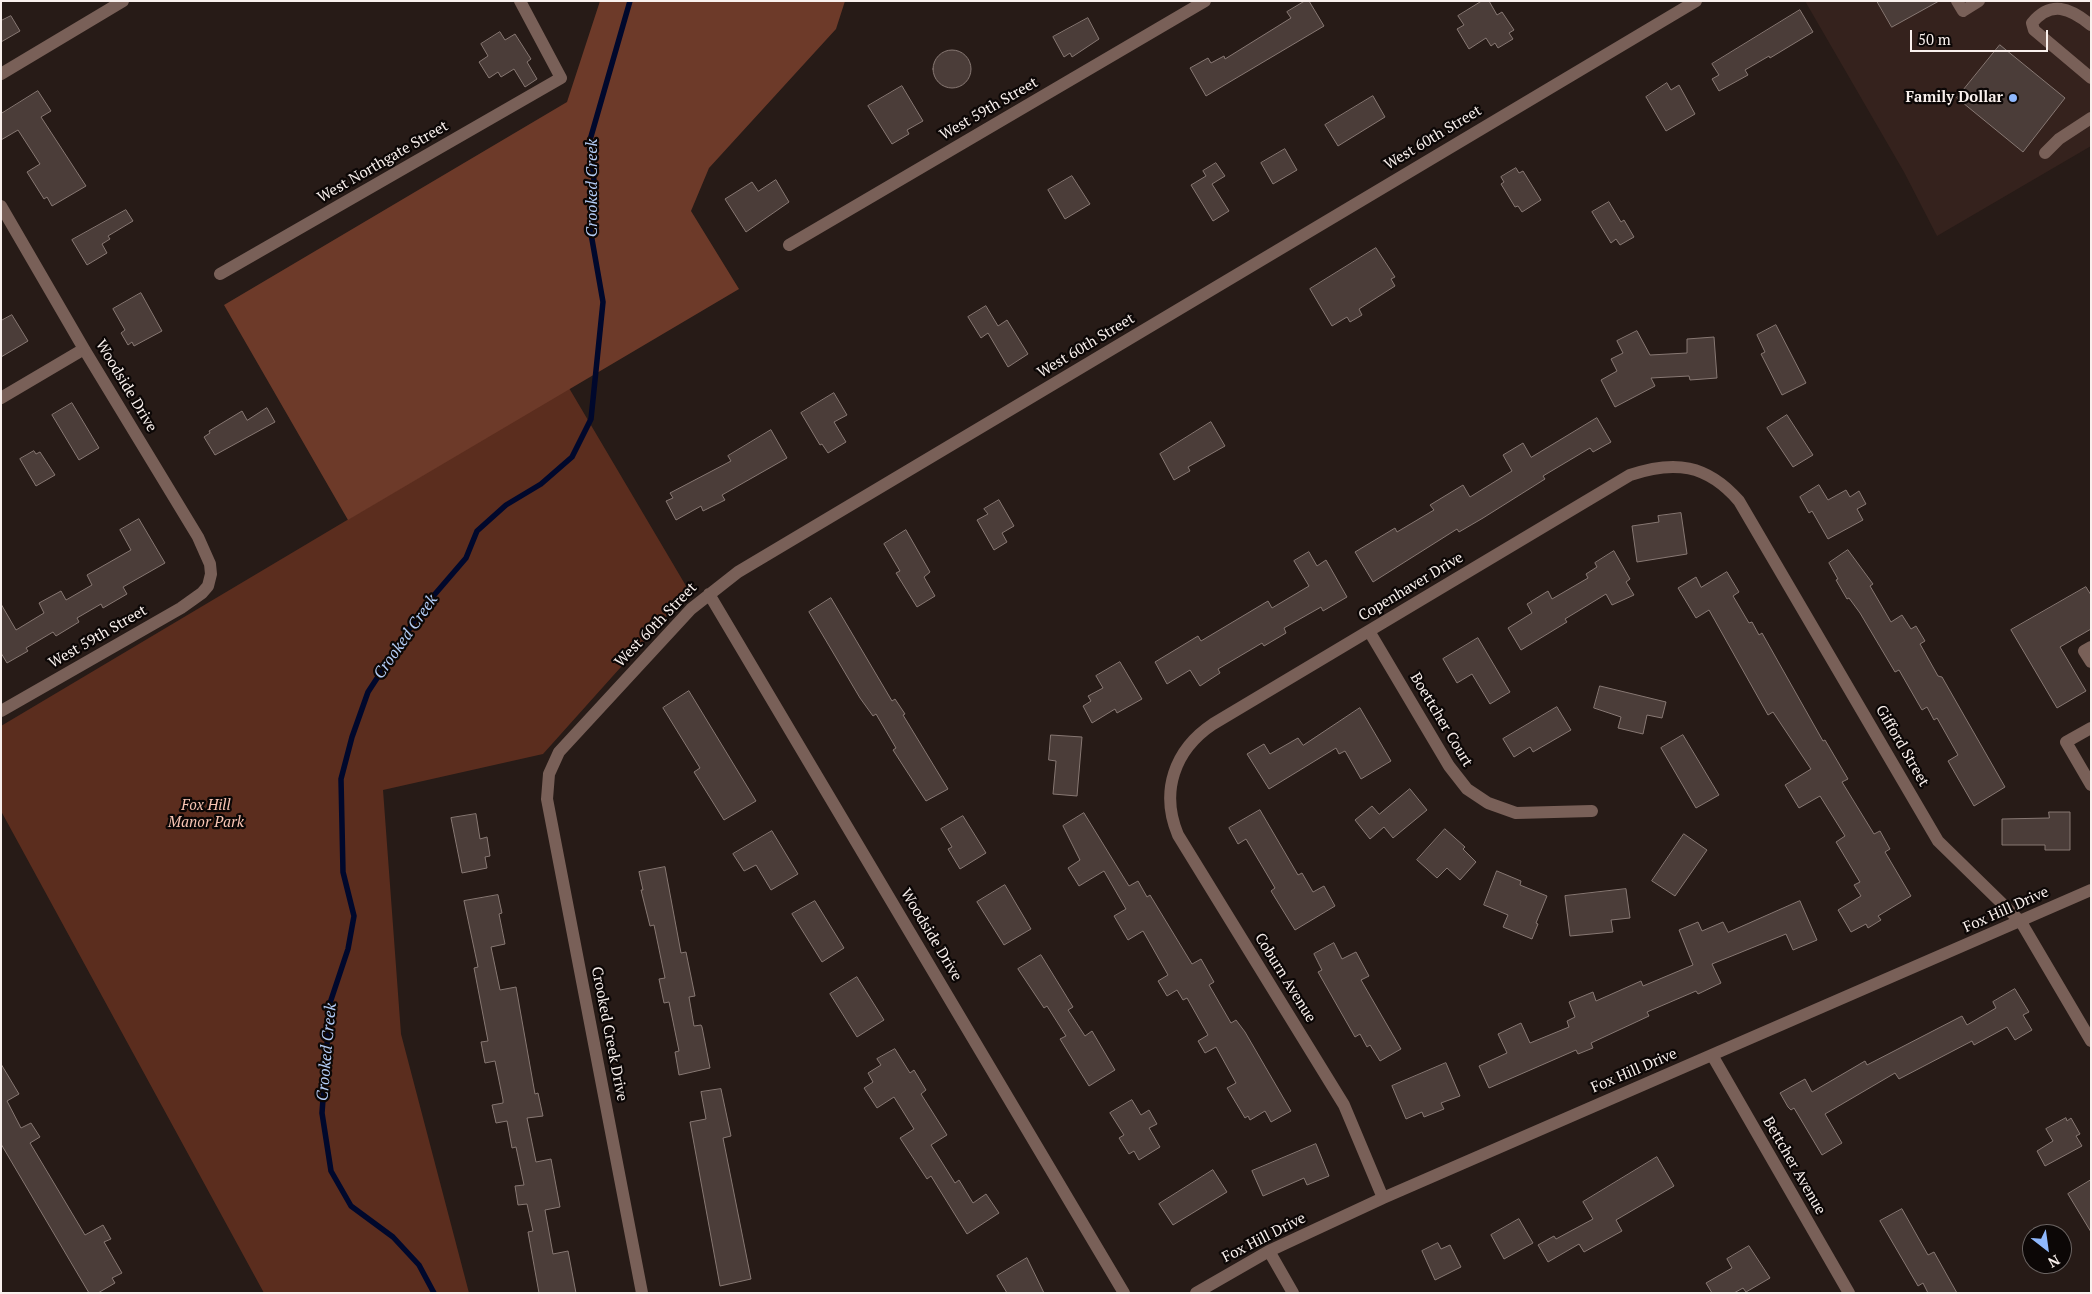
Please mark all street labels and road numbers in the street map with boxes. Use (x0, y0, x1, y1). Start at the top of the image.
street label: West 59th Street (937, 74, 1041, 144)
street label: West 60th Street (1381, 102, 1485, 174)
street label: West Northgate Street (314, 117, 452, 207)
street label: West 60th Street (1034, 310, 1138, 382)
street label: Woodside Drive (91, 337, 161, 435)
street label: Copenhaver Drive (1355, 549, 1467, 625)
street label: West 60th Street (611, 579, 701, 671)
street label: West 59th Street (46, 602, 150, 672)
street label: Boettcher Court (1406, 670, 1476, 770)
street label: Gifford Street (1871, 702, 1933, 790)
street label: Fox Hill Drive (1961, 883, 2051, 937)
street label: Woodside Drive (896, 886, 966, 984)
street label: Coburn Avenue (1250, 930, 1320, 1026)
street label: Crooked Creek Drive (587, 965, 631, 1103)
street label: Fox Hill Drive (1588, 1045, 1680, 1097)
street label: Bettcher Avenue (1759, 1114, 1829, 1218)
street label: Fox Hill Drive (1219, 1209, 1309, 1267)

